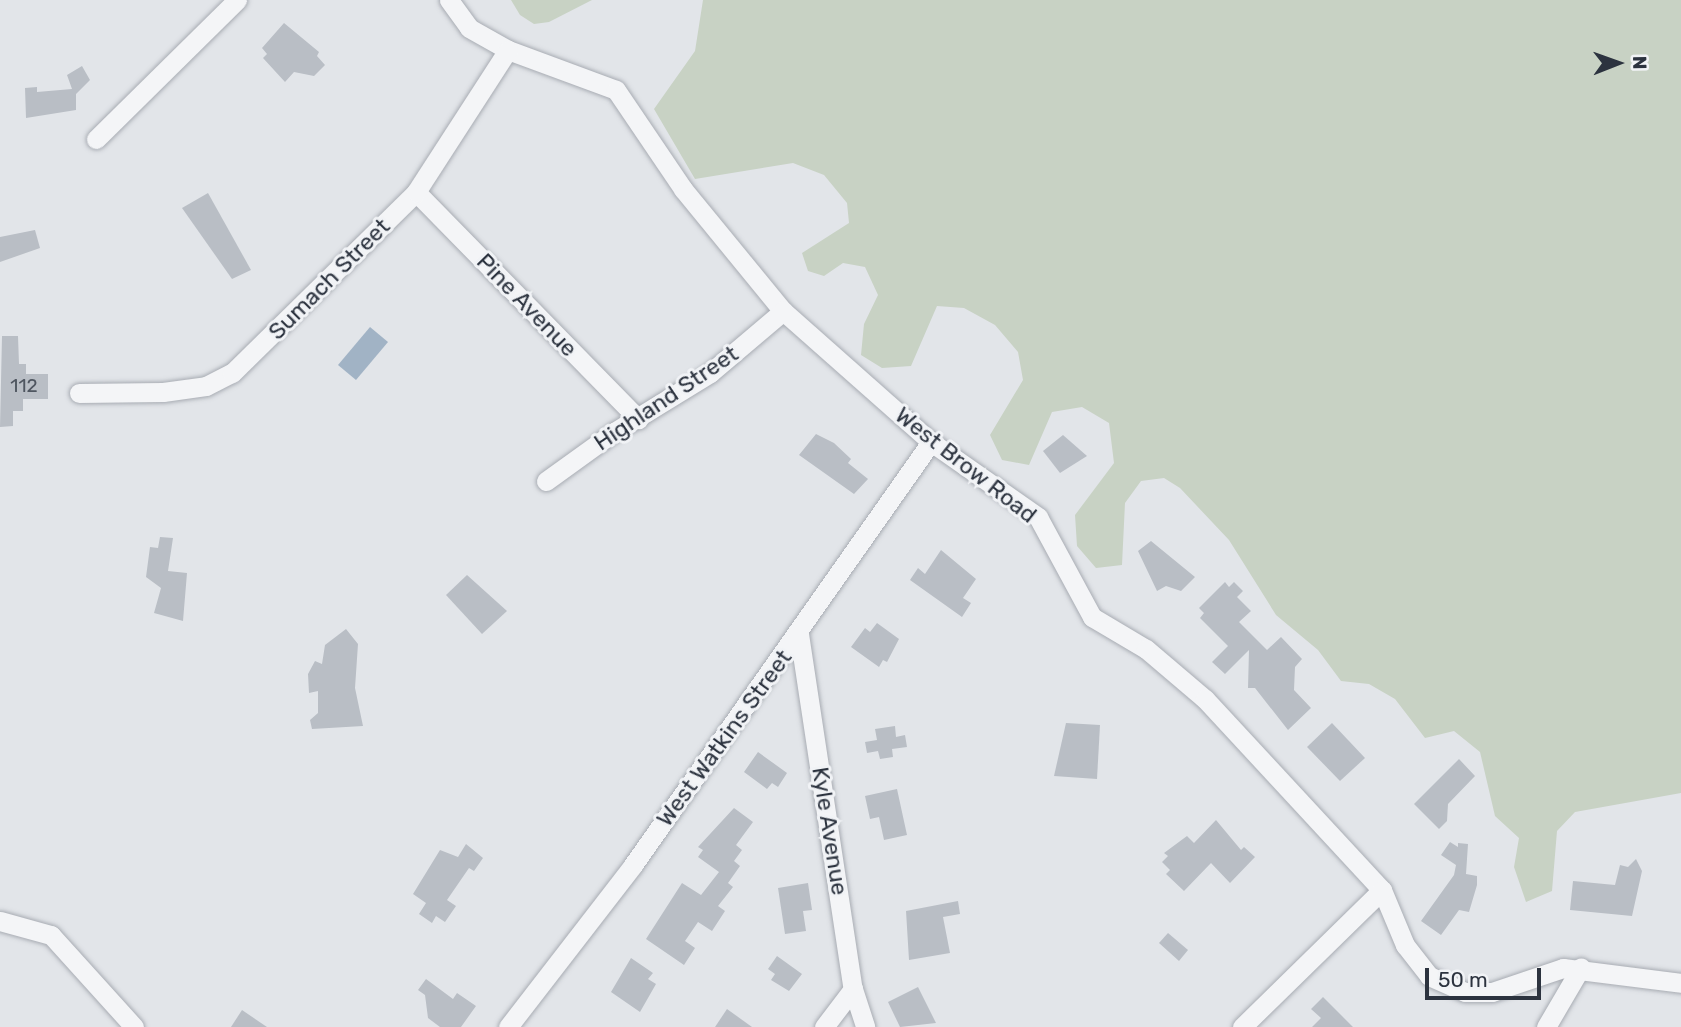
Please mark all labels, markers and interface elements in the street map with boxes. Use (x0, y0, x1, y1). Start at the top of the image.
north arrow (1583, 28, 1653, 98)
text: N (1628, 56, 1651, 70)
street label: Sumach Street (263, 213, 395, 345)
street label: Pine Avenue (471, 247, 583, 363)
street label: Highland Street (589, 340, 743, 456)
house number: 112 (10, 375, 38, 397)
street label: West Brow Road (890, 401, 1042, 529)
street label: West Watkins Street (651, 644, 797, 832)
street label: Kyle Avenue (806, 765, 854, 897)
scale bar (1429, 954, 1544, 998)
text: 50 m (1438, 967, 1488, 992)

